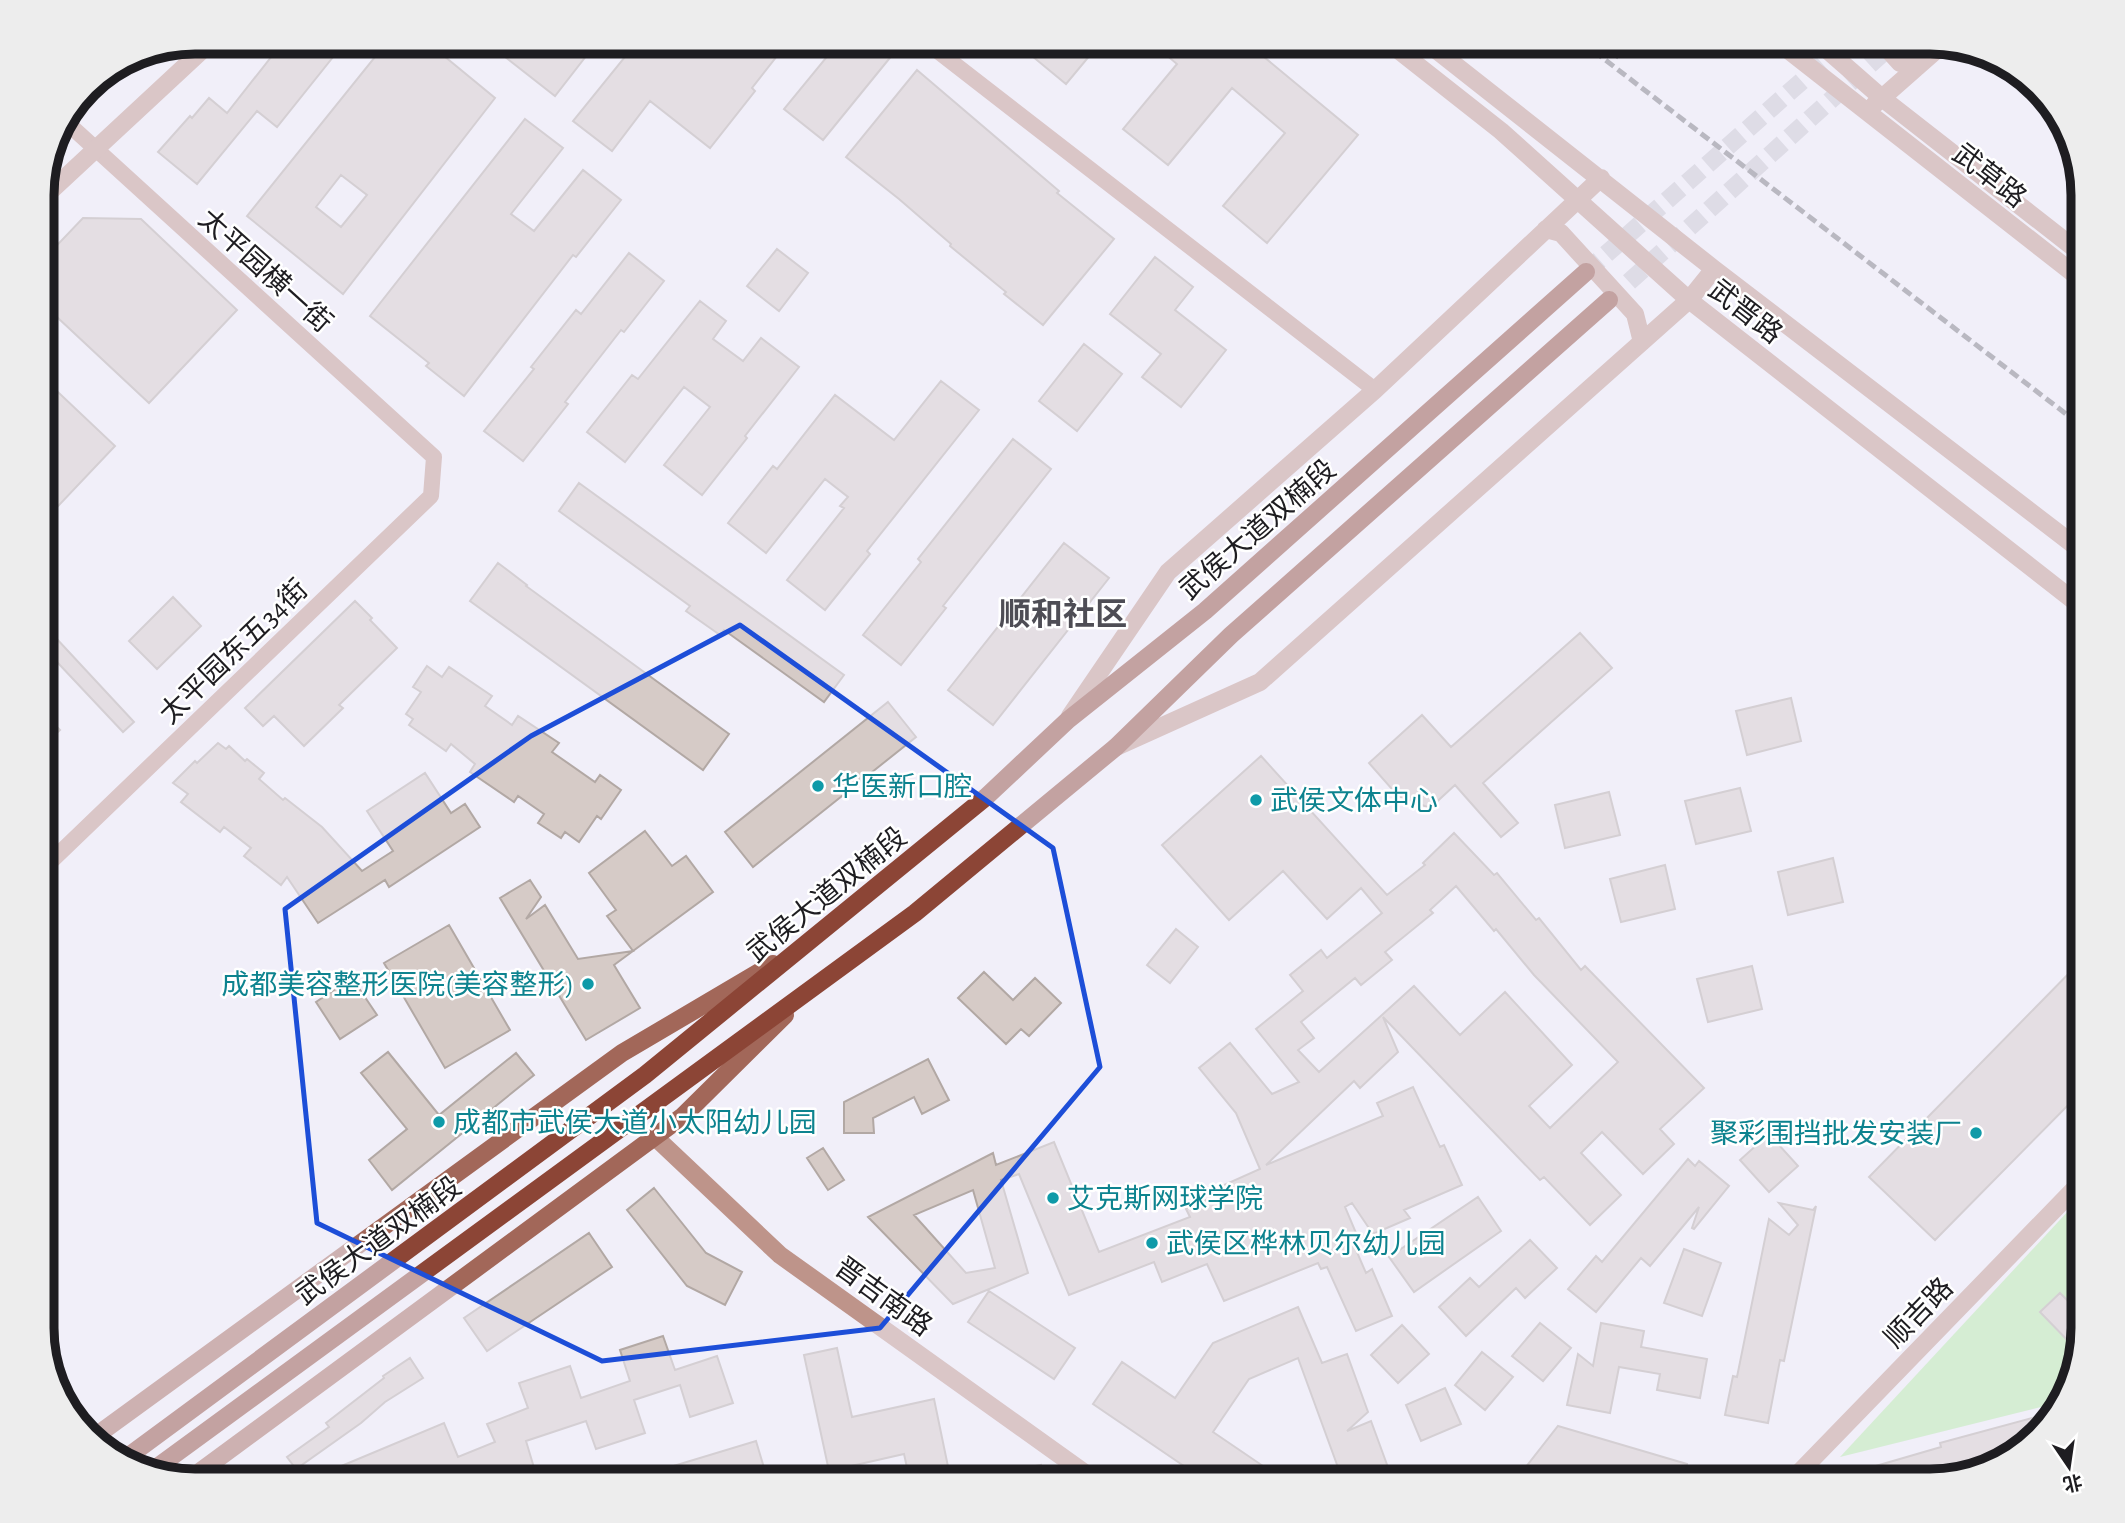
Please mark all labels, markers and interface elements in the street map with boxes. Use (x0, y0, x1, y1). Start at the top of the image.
street label: 武草路 (1947, 138, 2032, 213)
street label: 太平园横一街 (193, 203, 338, 338)
street label: 武晋路 (1703, 274, 1788, 349)
street label: 武侯大道双楠段 (1174, 454, 1341, 605)
street label: 太平园东五34街 (154, 574, 314, 730)
district label: 顺和社区 (999, 597, 1127, 631)
place label: 华医新口腔 (832, 772, 972, 802)
marker: 华医新口腔 (810, 778, 826, 794)
place label: 武侯文体中心 (1270, 786, 1438, 816)
marker: 武侯文体中心 (1248, 792, 1264, 808)
street label: 武侯大道双楠段 (741, 821, 912, 968)
place label: 成都美容整形医院(美容整形) (221, 970, 574, 1000)
marker: 成都美容整形医院(美容整形) (580, 976, 596, 992)
place label: 成都市武侯大道小太阳幼儿园 (453, 1108, 817, 1138)
marker: 成都市武侯大道小太阳幼儿园 (431, 1114, 447, 1130)
place label: 聚彩围挡批发安装厂 (1710, 1119, 1962, 1149)
marker: 聚彩围挡批发安装厂 (1968, 1125, 1984, 1141)
street label: 武侯大道双楠段 (290, 1171, 467, 1311)
place label: 艾克斯网球学院 (1067, 1184, 1263, 1214)
marker: 艾克斯网球学院 (1045, 1190, 1061, 1206)
place label: 武侯区桦林贝尔幼儿园 (1166, 1229, 1446, 1259)
marker: 武侯区桦林贝尔幼儿园 (1144, 1235, 1160, 1251)
street label: 晋吉南路 (829, 1252, 938, 1342)
street label: 顺吉路 (1879, 1272, 1959, 1353)
north arrow (2034, 1432, 2104, 1502)
text: 北 (2061, 1471, 2084, 1494)

